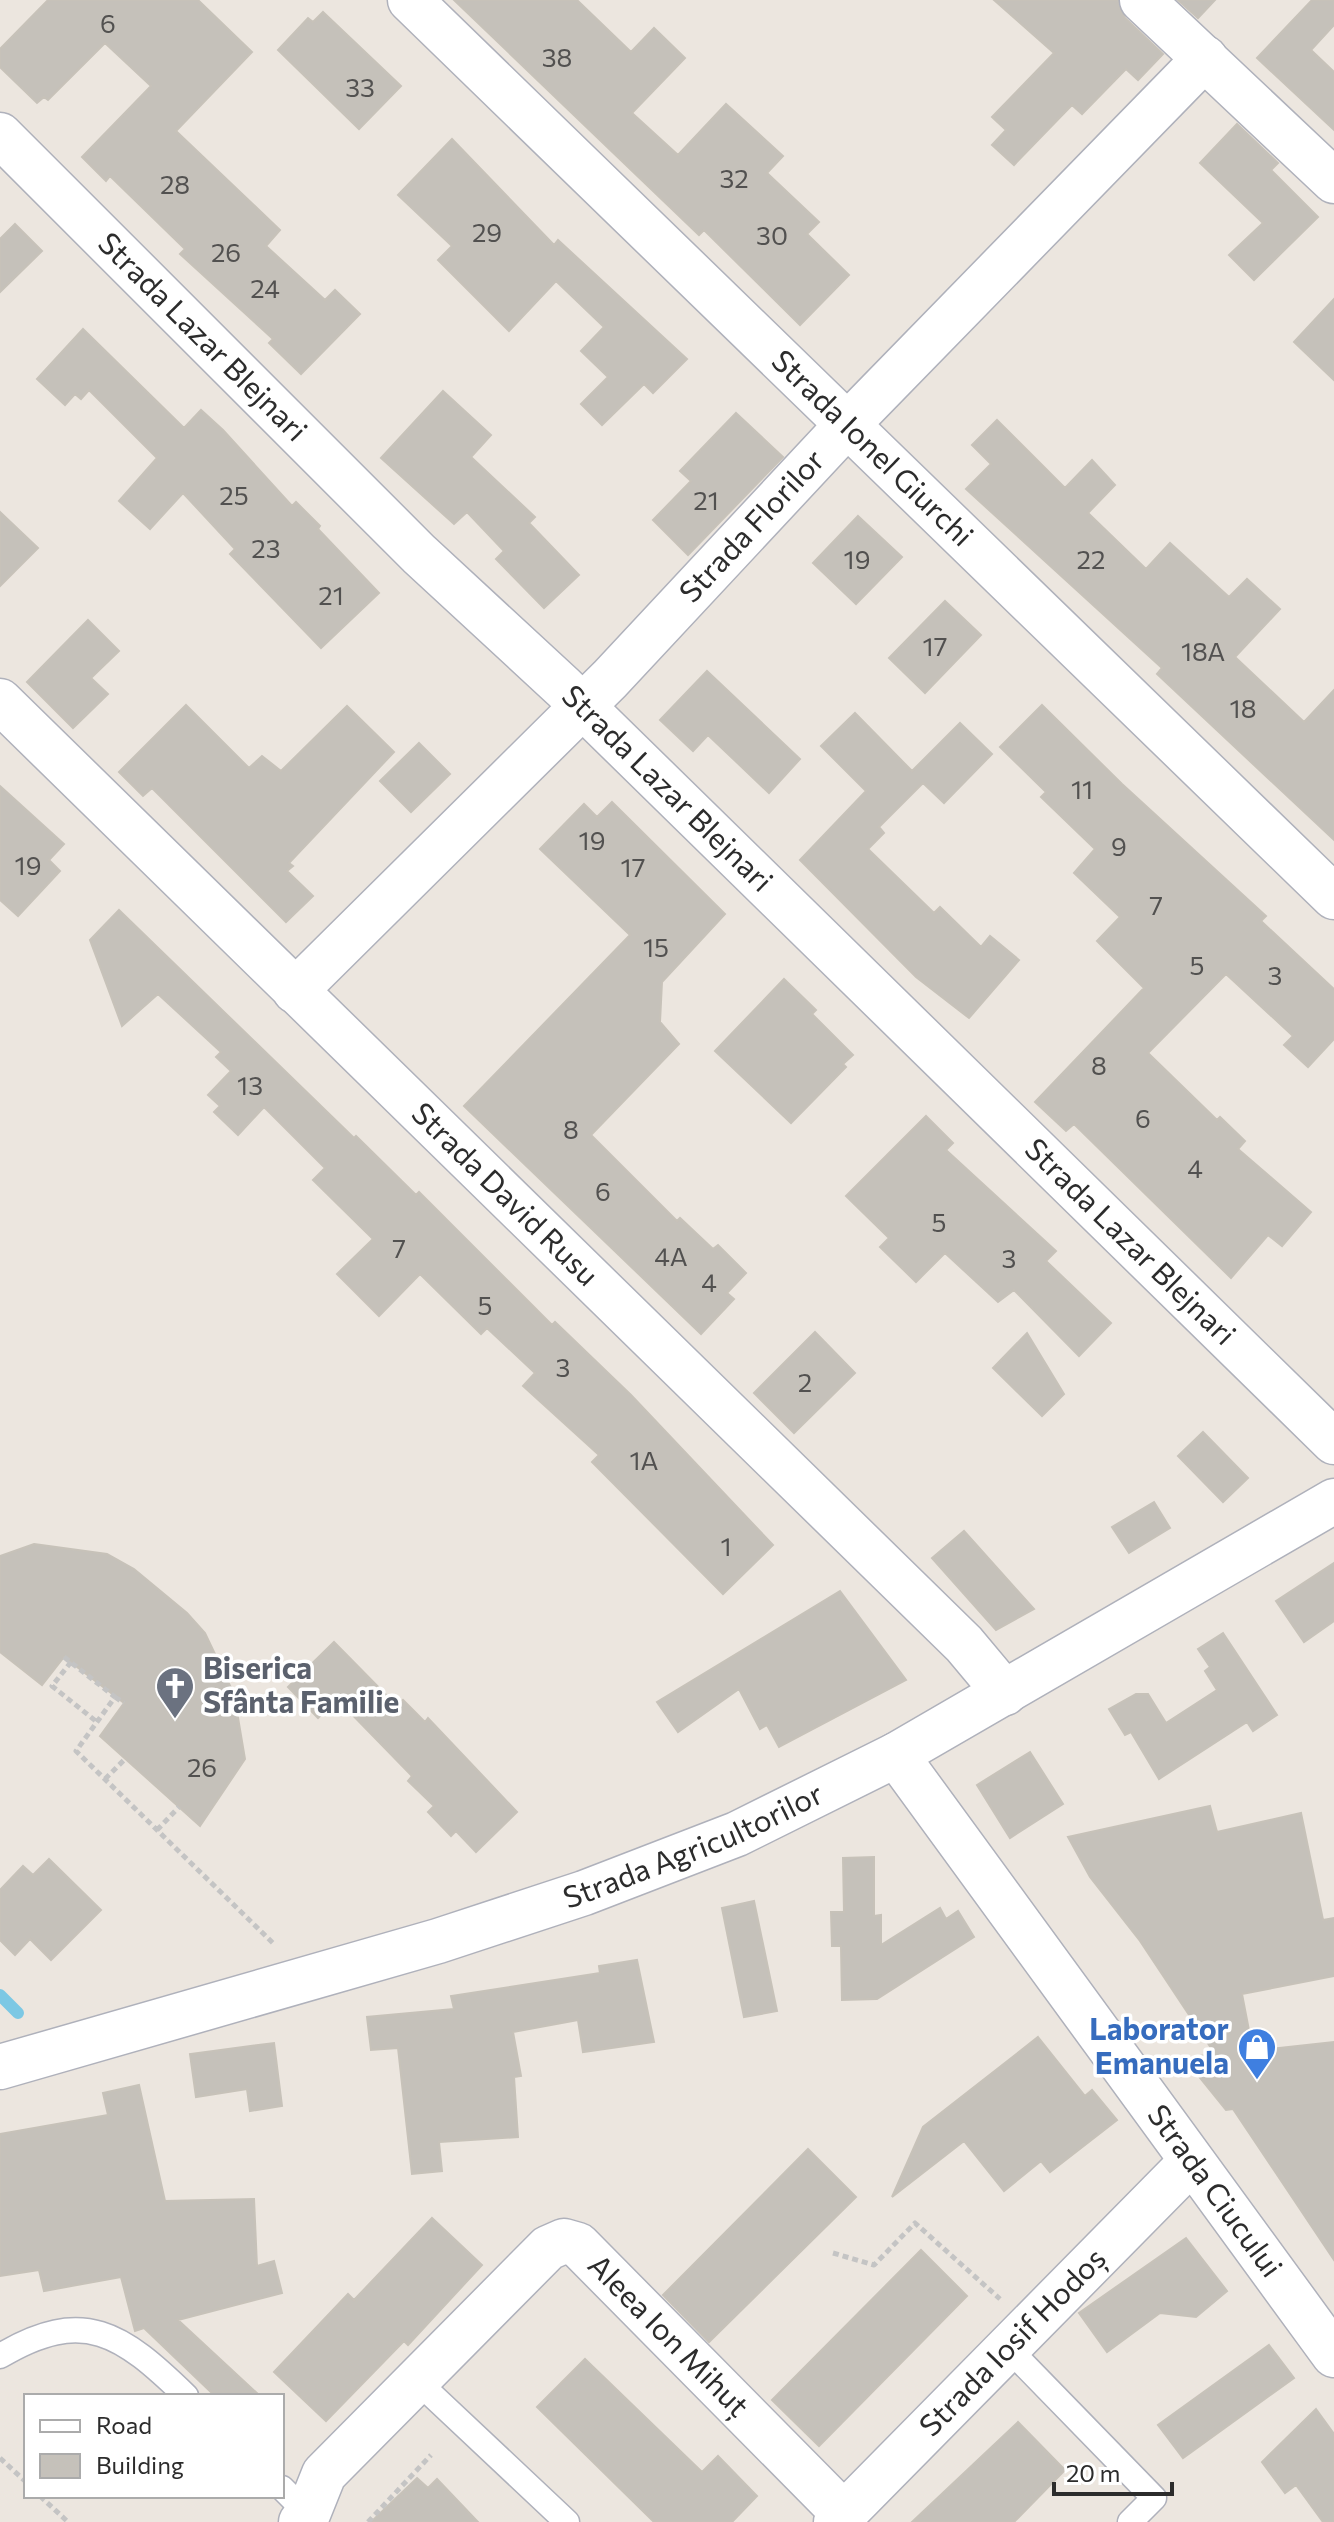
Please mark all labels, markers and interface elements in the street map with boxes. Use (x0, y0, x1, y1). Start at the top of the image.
house number: 6 (100, 7, 116, 38)
house number: 38 (542, 41, 572, 72)
house number: 33 (345, 71, 375, 102)
house number: 32 (719, 162, 749, 193)
house number: 28 (160, 168, 190, 199)
house number: 29 (472, 216, 502, 247)
house number: 30 (756, 219, 788, 250)
street label: Strada Lazar Blejnari (92, 223, 316, 448)
house number: 26 (211, 236, 241, 267)
house number: 24 (250, 272, 280, 303)
street label: Strada Ionel Giurchi (765, 341, 982, 553)
street label: Strada Florilor (670, 441, 831, 609)
house number: 25 (219, 479, 249, 510)
house number: 21 (693, 484, 719, 515)
house number: 23 (251, 532, 281, 563)
house number: 19 (844, 543, 870, 574)
house number: 22 (1077, 543, 1105, 574)
house number: 21 (318, 579, 344, 610)
house number: 17 (923, 630, 947, 661)
house number: 18A (1181, 635, 1225, 666)
street label: Strada Lazar Blejnari (556, 676, 782, 898)
house number: 18 (1230, 692, 1256, 723)
house number: 11 (1071, 773, 1093, 804)
house number: 19 (579, 824, 605, 855)
house number: 9 (1111, 830, 1127, 861)
house number: 19 (15, 849, 41, 880)
house number: 17 (621, 851, 645, 882)
house number: 7 (1149, 889, 1163, 920)
house number: 15 (643, 931, 669, 962)
house number: 5 (1190, 949, 1204, 980)
house number: 3 (1268, 959, 1282, 990)
house number: 8 (1091, 1049, 1107, 1080)
house number: 13 (237, 1069, 263, 1100)
street label: Strada David Rusu (405, 1093, 607, 1292)
house number: 6 (1135, 1102, 1151, 1133)
house number: 8 (563, 1113, 579, 1144)
street label: Strada Lazar Blejnari (1019, 1129, 1245, 1352)
house number: 4 (1187, 1152, 1203, 1183)
house number: 6 (595, 1175, 611, 1206)
house number: 5 (932, 1206, 946, 1237)
house number: 7 (392, 1232, 406, 1263)
house number: 4A (654, 1240, 688, 1271)
house number: 3 (1002, 1242, 1016, 1273)
house number: 4 (701, 1266, 717, 1297)
house number: 5 (478, 1289, 492, 1320)
house number: 3 (556, 1351, 570, 1382)
house number: 2 (798, 1366, 812, 1397)
house number: 1A (629, 1444, 659, 1475)
house number: 1 (720, 1530, 732, 1561)
place label: Biserica Sfânta Familie (203, 1648, 399, 1719)
church icon: Biserica Sfânta Familie (154, 1665, 196, 1720)
house number: 26 (187, 1751, 217, 1782)
street label: Strada Agricultorilor (558, 1773, 828, 1915)
place label: Laborator Emanuela (1089, 2009, 1229, 2080)
shop icon: Laborator Emanuela (1236, 2026, 1278, 2081)
street label: Strada Ciucului (1141, 2096, 1292, 2283)
street label: Strada Iosif Hodoș (910, 2239, 1113, 2443)
street label: Aleea Ion Mihuț (582, 2245, 758, 2425)
legend (24, 2394, 284, 2498)
text: Road (96, 2410, 152, 2439)
scale bar (1054, 2446, 1172, 2496)
text: Building (96, 2450, 184, 2479)
text: 20 m (1066, 2458, 1120, 2487)

